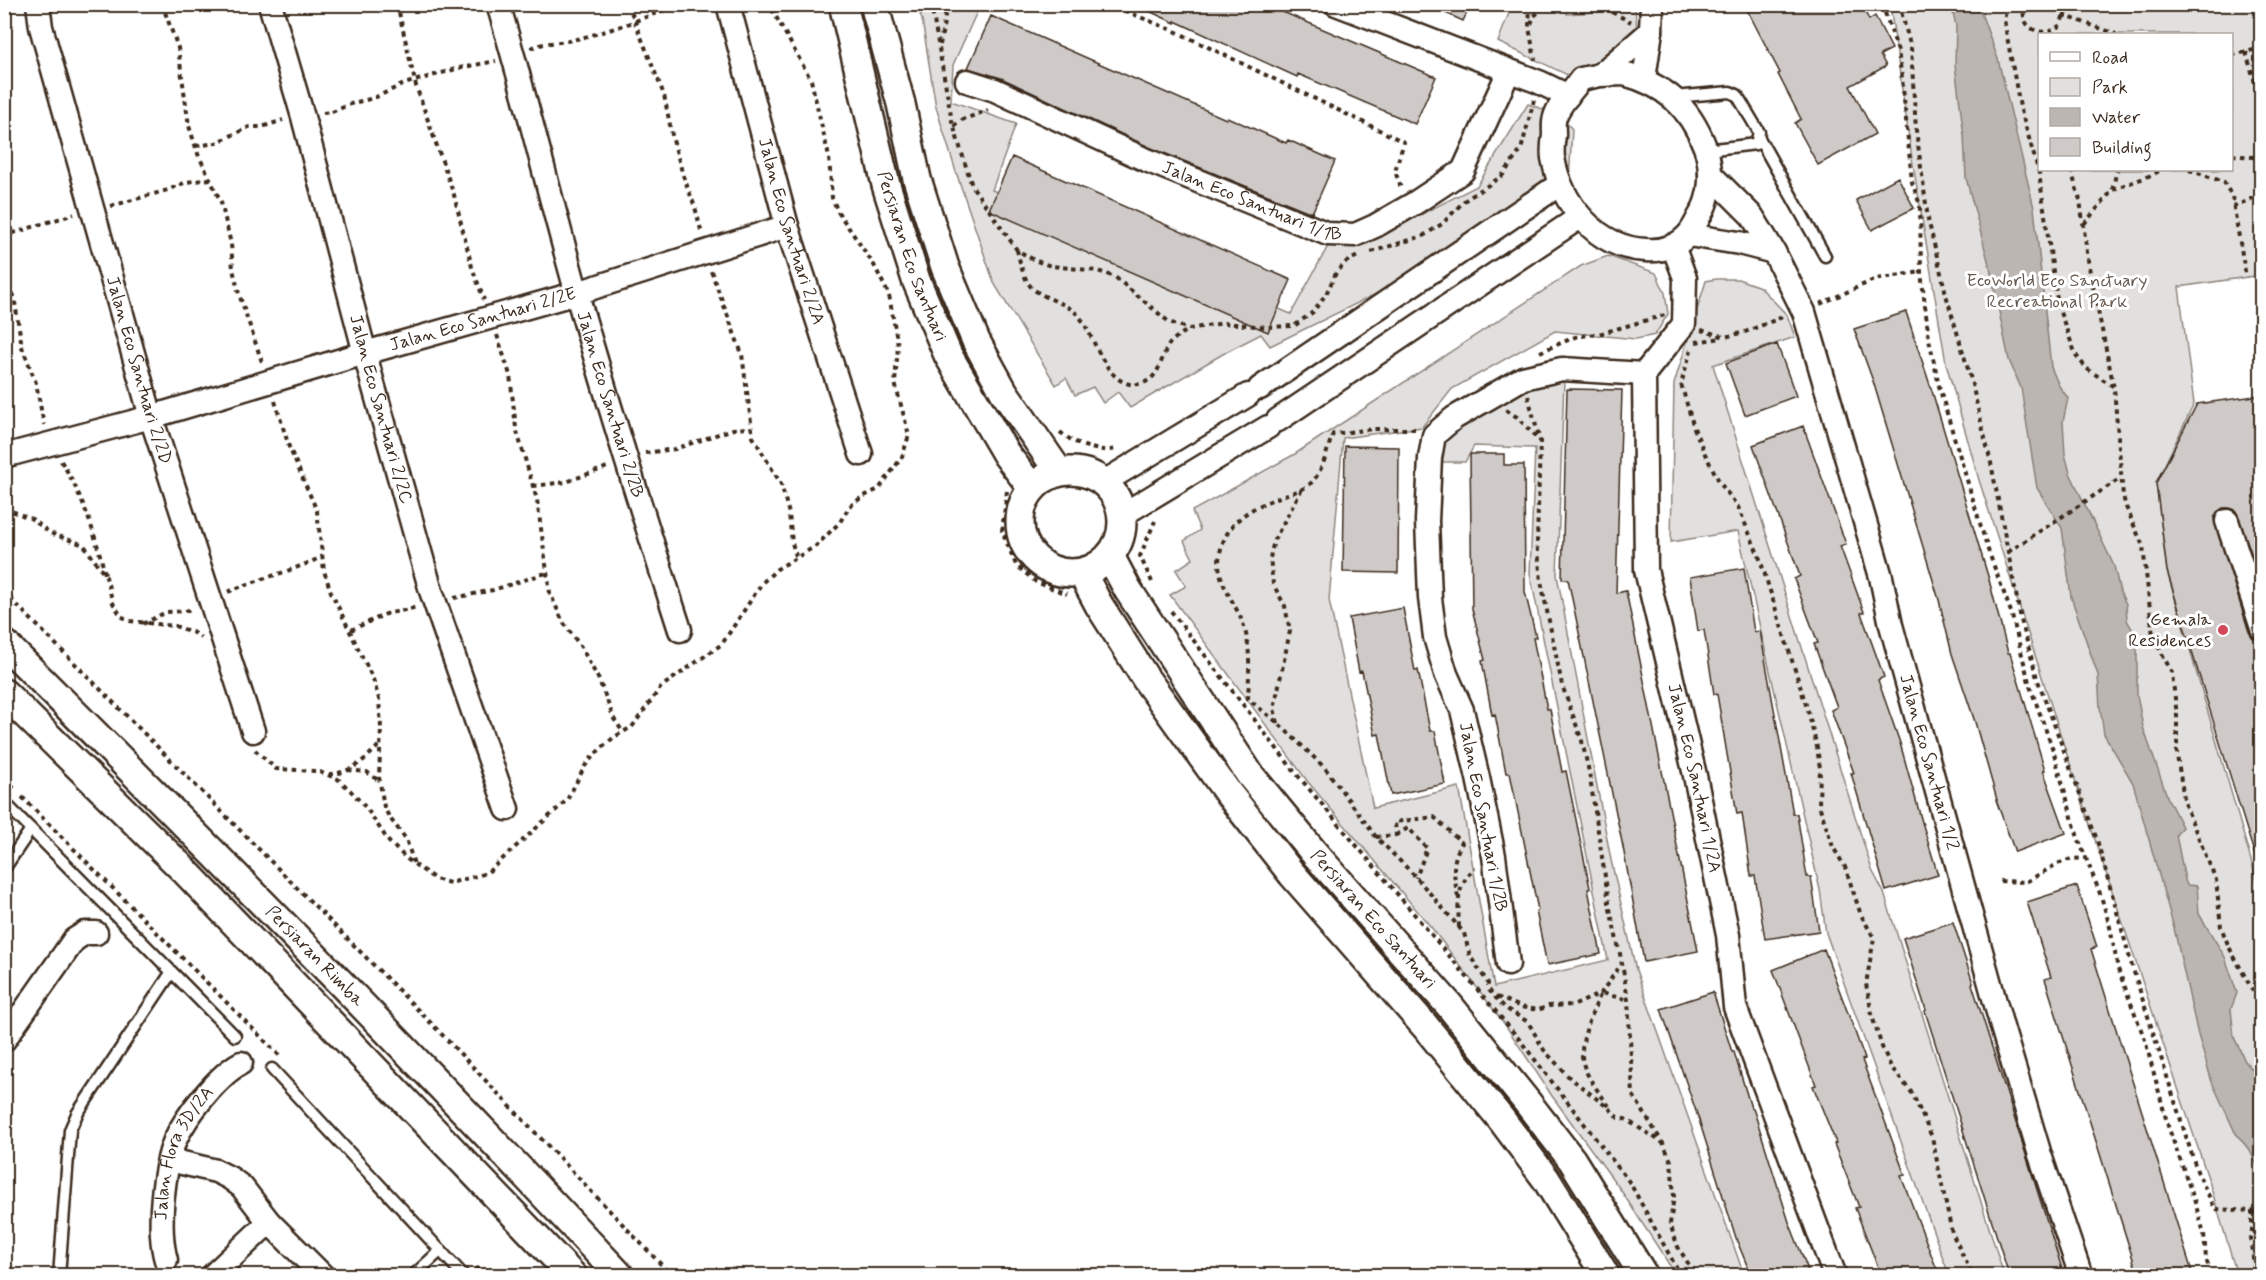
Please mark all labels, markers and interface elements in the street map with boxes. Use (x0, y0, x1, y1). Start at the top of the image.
legend (2038, 33, 2233, 171)
text: Road (2092, 46, 2128, 70)
text: Park (2092, 76, 2128, 100)
text: Water (2092, 106, 2141, 130)
street label: Jalan Eco Santuari 2/2A (752, 135, 830, 328)
text: Building (2092, 136, 2152, 162)
street label: Jalan Eco Santuari 1/1B (1158, 156, 1342, 247)
street label: Persiaran Eco Santuari (871, 169, 953, 345)
park label: EcoWorld Eco Sanctuary Recreational Park (1966, 269, 2148, 314)
street label: Jalan Eco Santuari 2/2D (100, 273, 178, 467)
street label: Jalan Eco Santuari 2/2E (387, 282, 579, 357)
street label: Jalan Eco Santuari 2/2B (571, 309, 649, 501)
street label: Jalan Eco Santuari 2/2C (343, 312, 418, 507)
place label: Gemala Residences (2128, 608, 2211, 653)
marker: Gemala Residences (2216, 623, 2230, 637)
street label: Jalan Eco Santuari 1/2 (1893, 672, 1965, 853)
street label: Jalan Eco Santuari 1/2A (1662, 681, 1727, 875)
street label: Jalan Eco Santuari 1/2B (1453, 720, 1513, 914)
street label: Persiaran Eco Santuari (1305, 845, 1441, 994)
street label: Persiaran Rimba (260, 901, 369, 1012)
street label: Jalan Flora 3D/2A (150, 1081, 219, 1221)

